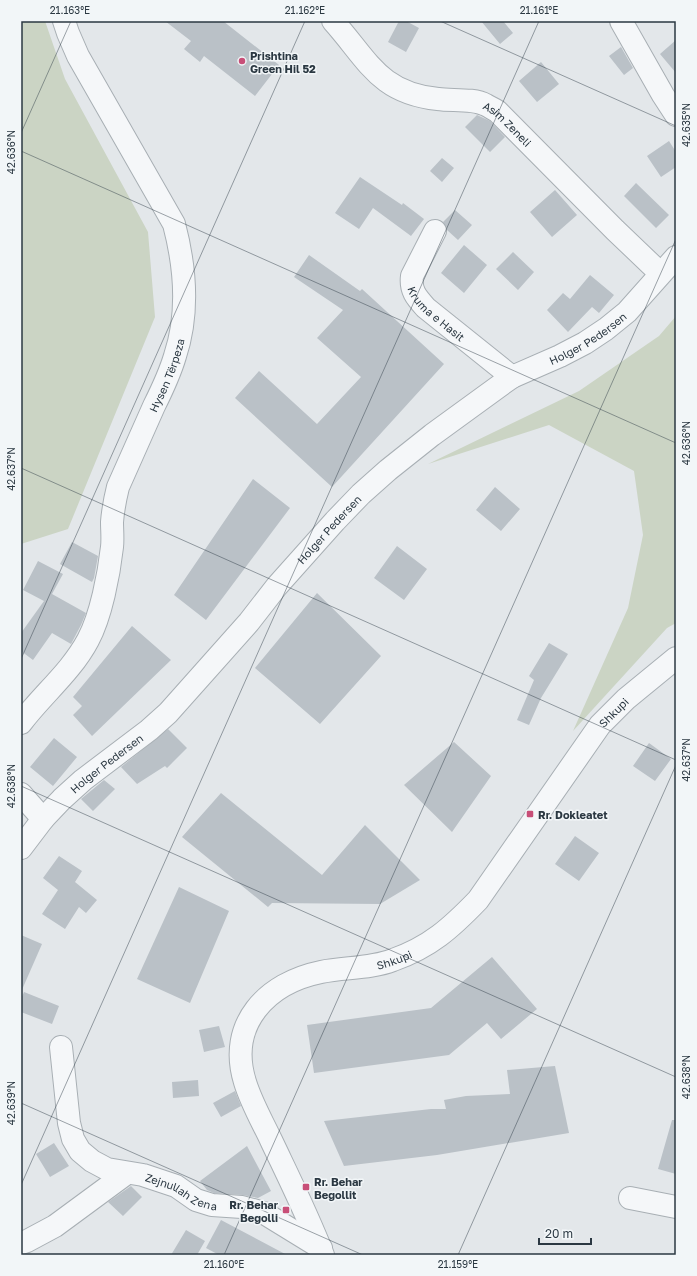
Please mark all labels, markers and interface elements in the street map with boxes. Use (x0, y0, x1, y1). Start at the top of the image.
text: 21.163°E (50, 4, 90, 16)
text: 21.162°E (285, 4, 325, 16)
text: 21.161°E (520, 4, 558, 16)
place label: Prishtina Green Hil 52 (250, 49, 316, 75)
marker: Prishtina Green Hil 52 (237, 56, 247, 66)
street label: Asim Zeneli (481, 98, 534, 149)
text: 42.635°N (680, 103, 692, 147)
text: 42.636°N (5, 130, 17, 174)
street label: Kruma e Hasit (406, 284, 468, 343)
street label: Holger Pedersen (547, 309, 628, 367)
street label: Hysen Tërpeza (146, 337, 186, 414)
text: 42.636°N (680, 421, 692, 465)
text: 42.637°N (5, 447, 17, 491)
street label: Holger Pedersen (294, 492, 363, 566)
street label: Shkupi (596, 694, 631, 729)
street label: Holger Pedersen (67, 731, 145, 795)
text: 42.637°N (680, 738, 692, 782)
text: 42.638°N (5, 764, 17, 808)
place label: Rr. Dokleatet (538, 808, 608, 821)
marker: Rr. Dokleatet (525, 809, 535, 819)
street label: Shkupi (375, 947, 414, 971)
text: 42.638°N (680, 1055, 692, 1099)
text: 42.639°N (5, 1081, 17, 1125)
street label: Zejnullah Zena (144, 1170, 217, 1212)
place label: Rr. Behar Begollit (314, 1175, 363, 1201)
marker: Rr. Behar Begollit (301, 1182, 311, 1192)
place label: Rr. Behar Begolli (229, 1198, 279, 1224)
marker: Rr. Behar Begolli (281, 1205, 291, 1215)
scale bar (539, 1220, 591, 1246)
text: 20 m (545, 1226, 573, 1241)
text: 21.160°E (204, 1258, 244, 1270)
text: 21.159°E (438, 1258, 478, 1270)

